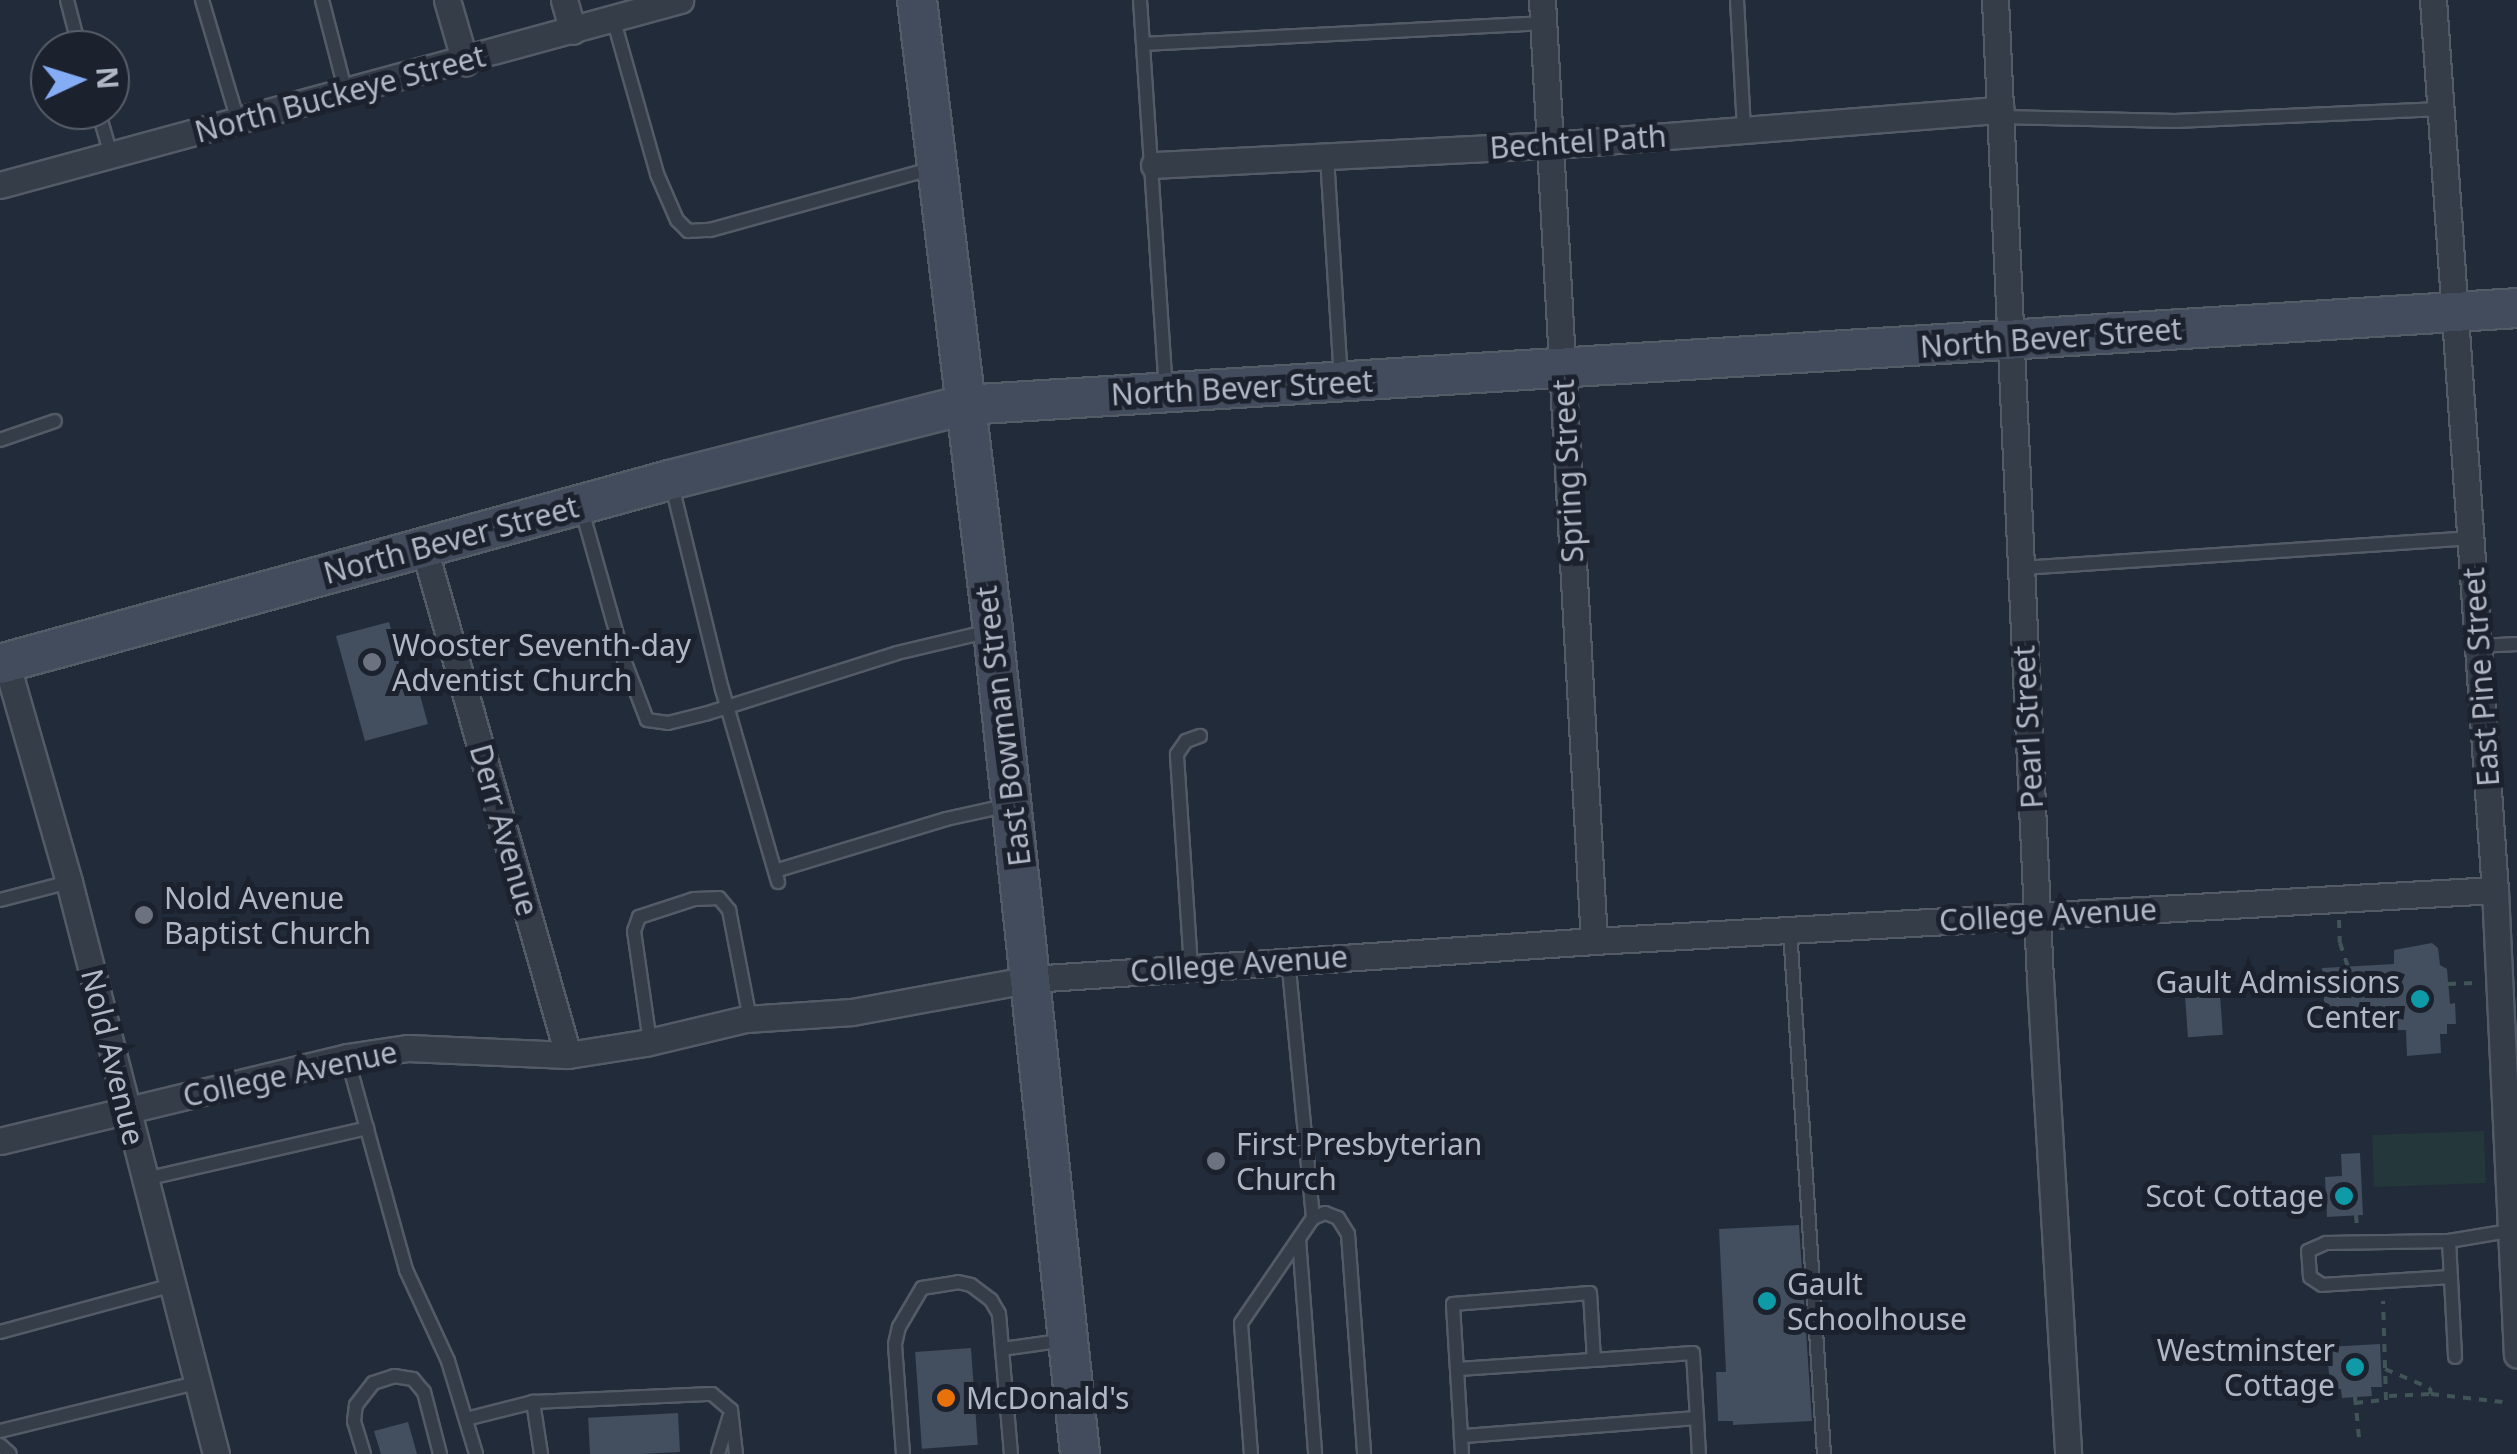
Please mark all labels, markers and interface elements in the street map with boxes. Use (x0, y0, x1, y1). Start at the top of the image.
north arrow (30, 30, 130, 130)
street label: North Buckeye Street (191, 38, 489, 150)
text: N (88, 65, 128, 91)
street label: Bechtel Path (1488, 118, 1668, 166)
street label: North Bever Street (1919, 311, 2183, 365)
street label: North Bever Street (1110, 363, 1374, 413)
street label: Spring Street (1545, 378, 1591, 564)
street label: North Bever Street (320, 489, 582, 591)
street label: East Pine Street (2455, 566, 2507, 788)
street label: East Bowman Street (968, 584, 1038, 868)
place label: Wooster Seventh-day Adventist Church (392, 627, 691, 698)
street label: Pearl Street (2006, 644, 2050, 810)
marker: Wooster Seventh-day Adventist Church (361, 651, 383, 673)
street label: Derr Avenue (462, 740, 546, 920)
place label: Nold Avenue Baptist Church (164, 880, 371, 950)
street label: College Avenue (1938, 891, 2158, 939)
marker: Nold Avenue Baptist Church (133, 904, 155, 926)
street label: College Avenue (1129, 938, 1349, 990)
place label: Gault Admissions Center (2155, 964, 2400, 1034)
street label: Nold Avenue (74, 965, 152, 1149)
marker: Gault Admissions Center (2409, 988, 2431, 1010)
street label: College Avenue (180, 1034, 400, 1114)
place label: First Presbyterian Church (1236, 1126, 1482, 1196)
marker: First Presbyterian Church (1205, 1150, 1227, 1172)
place label: Scot Cottage (2145, 1178, 2324, 1214)
marker: Scot Cottage (2333, 1185, 2355, 1207)
place label: Gault Schoolhouse (1787, 1266, 1967, 1336)
marker: Gault Schoolhouse (1756, 1290, 1778, 1312)
place label: Westminster Cottage (2157, 1332, 2335, 1402)
marker: Westminster Cottage (2344, 1356, 2366, 1378)
place label: McDonald's (966, 1380, 1129, 1416)
marker: McDonald's (935, 1387, 957, 1409)

